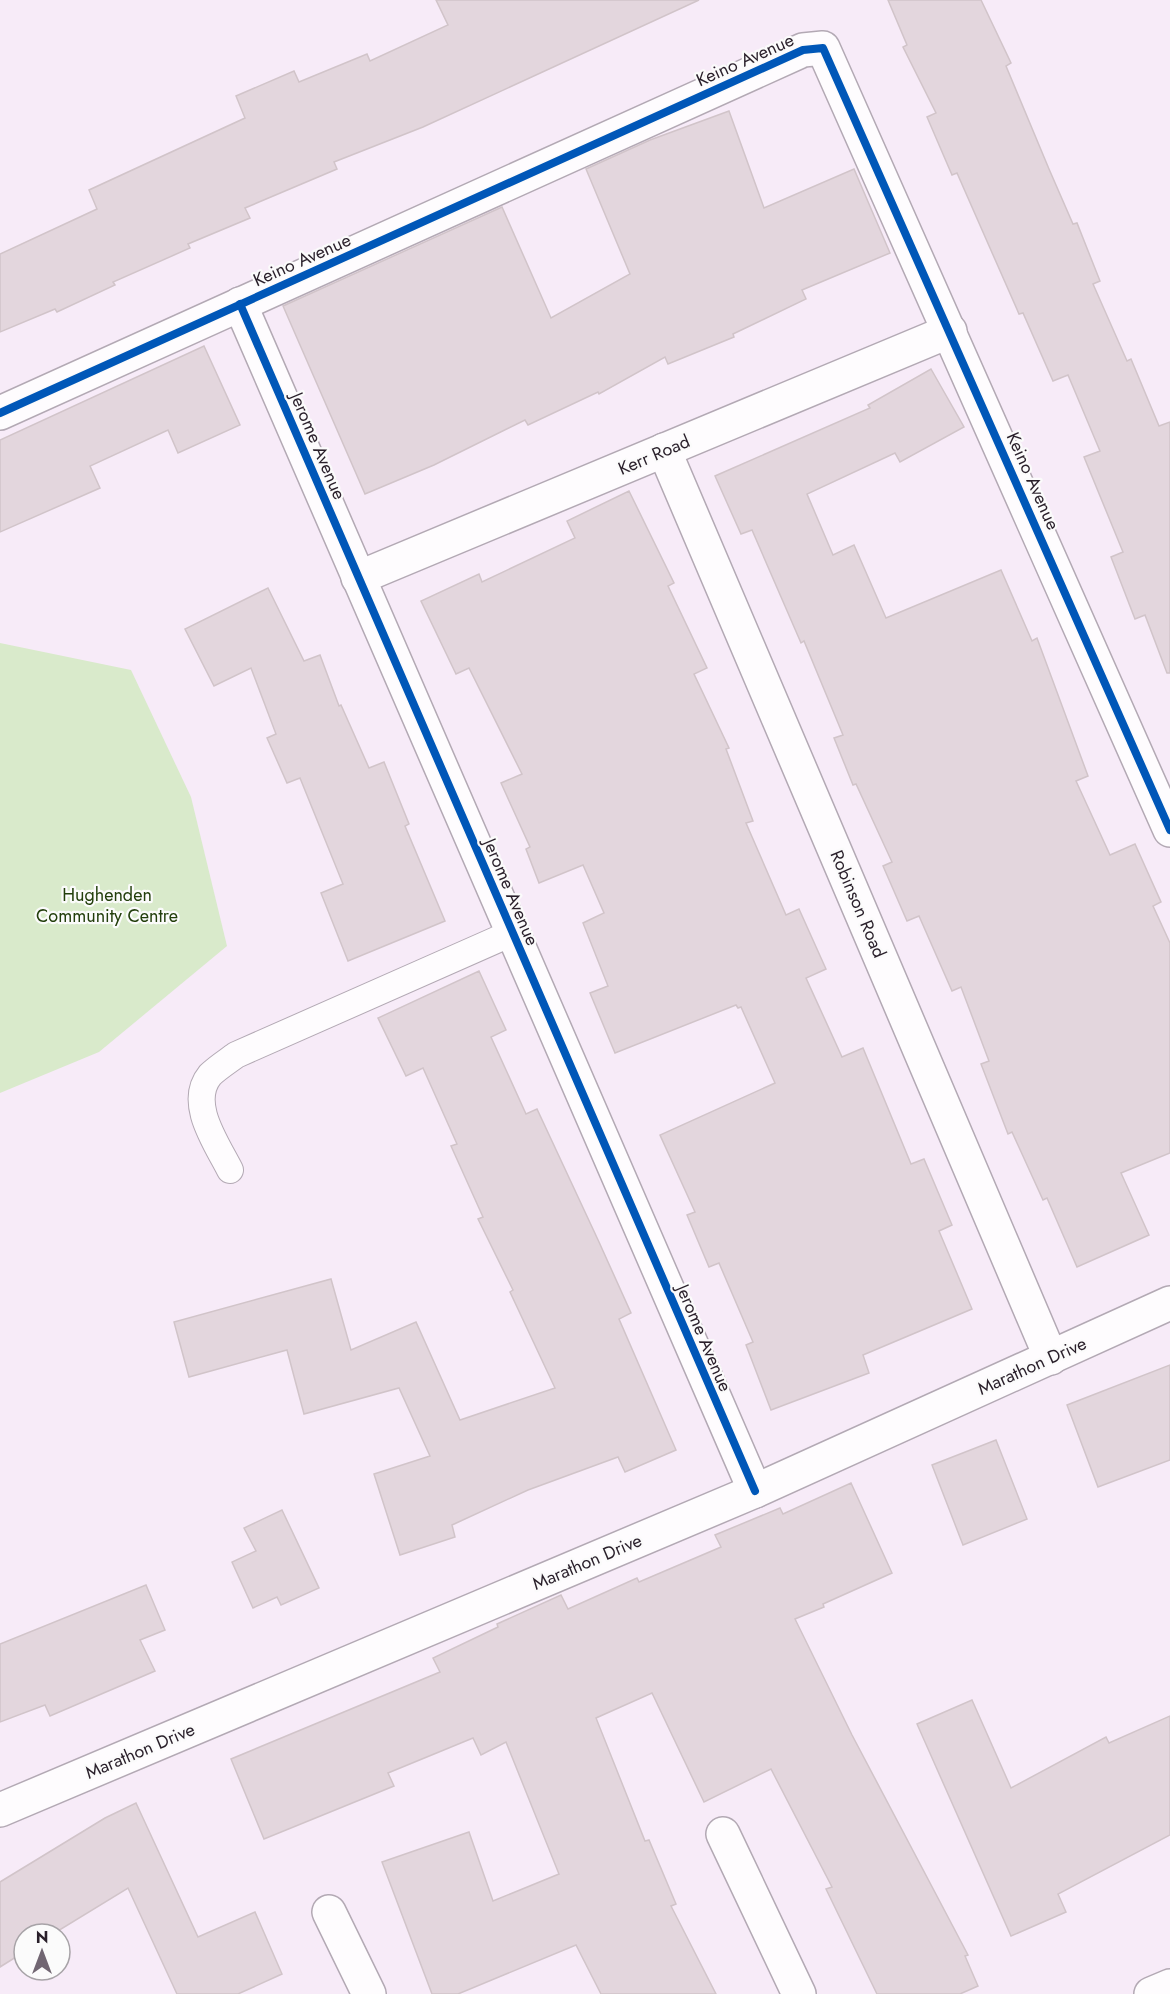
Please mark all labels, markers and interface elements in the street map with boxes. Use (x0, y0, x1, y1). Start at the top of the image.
street label: Keino Avenue (692, 27, 798, 93)
street label: Keino Avenue (249, 227, 355, 293)
street label: Jerome Avenue (283, 387, 352, 504)
street label: Kerr Road (614, 428, 694, 482)
street label: Keino Avenue (1000, 428, 1066, 534)
street label: Jerome Avenue (476, 833, 545, 950)
street label: Robinson Road (824, 846, 892, 962)
park label: Hughenden Community Centre (36, 882, 178, 929)
street label: Jerome Avenue (669, 1279, 738, 1396)
street label: Marathon Drive (973, 1330, 1091, 1402)
street label: Marathon Drive (528, 1527, 646, 1597)
street label: Marathon Drive (81, 1716, 199, 1786)
north arrow (12, 1922, 72, 1982)
text: N (36, 1926, 48, 1949)

